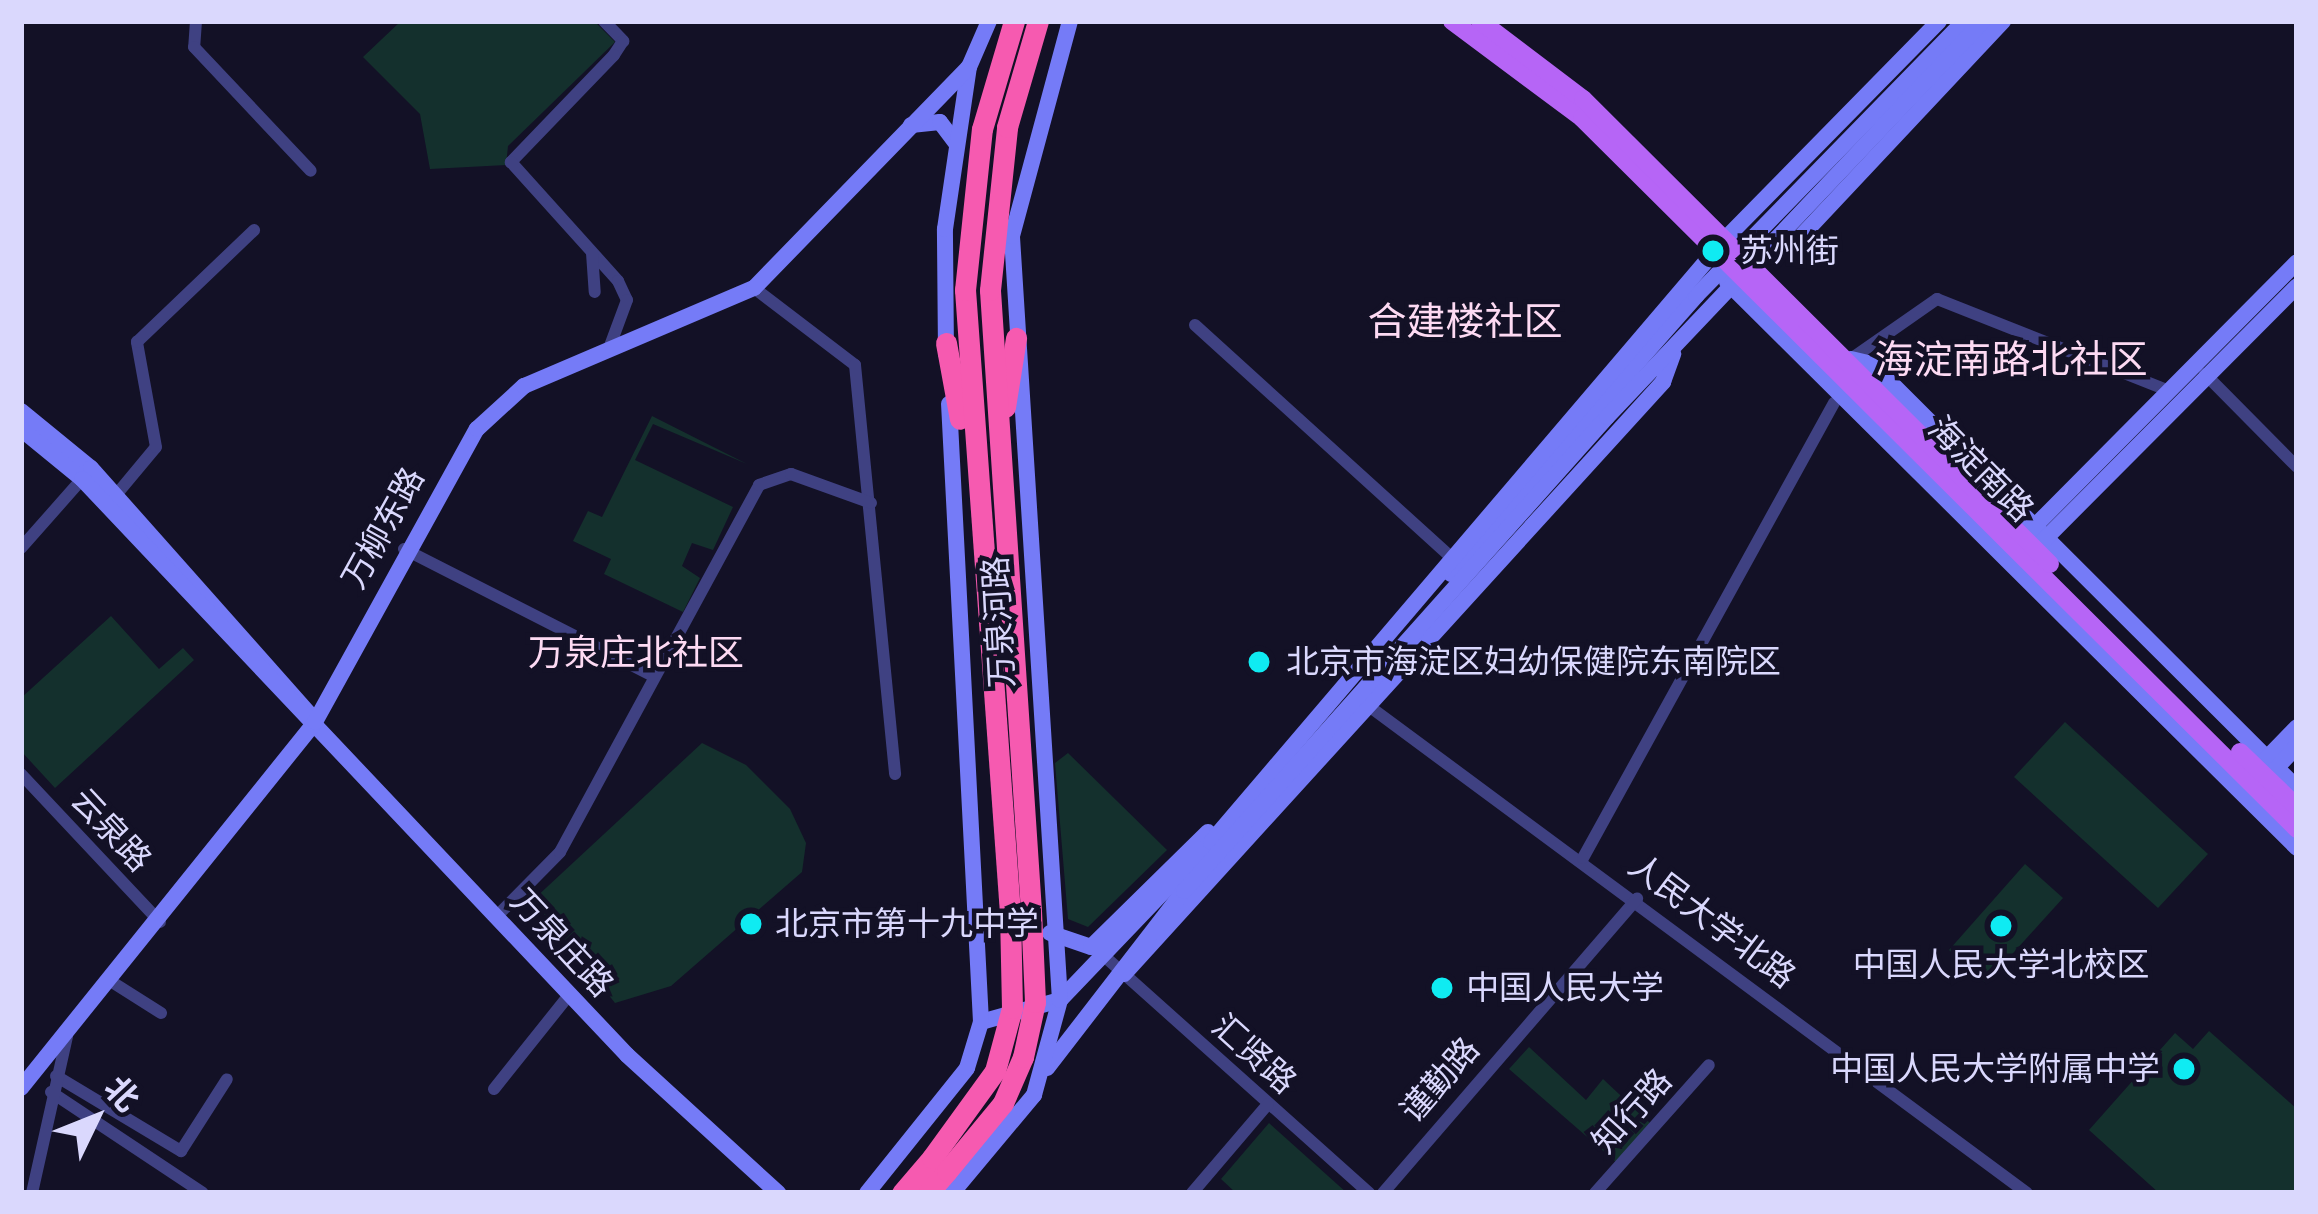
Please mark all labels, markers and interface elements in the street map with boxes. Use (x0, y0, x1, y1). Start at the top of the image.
place label: 苏州街 (1740, 231, 1839, 271)
marker: 苏州街 (1697, 235, 1729, 267)
district label: 合建楼社区 (1368, 298, 1562, 344)
district label: 海淀南路北社区 (1875, 336, 2147, 382)
street label: 海淀南路 (1920, 408, 2042, 530)
street label: 万柳东路 (334, 461, 432, 595)
street label: 万泉河路 (976, 555, 1022, 689)
district label: 万泉庄北社区 (528, 631, 744, 675)
place label: 北京市海淀区妇幼保健院东南院区 (1286, 642, 1781, 682)
marker: 北京市海淀区妇幼保健院东南院区 (1243, 646, 1275, 678)
street label: 云泉路 (63, 780, 159, 880)
street label: 人民大学北路 (1621, 846, 1803, 996)
street label: 万泉庄路 (503, 881, 621, 1005)
place label: 北京市第十九中学 (775, 904, 1039, 944)
marker: 北京市第十九中学 (738, 911, 764, 937)
marker: 中国人民大学北校区 (1988, 913, 2014, 939)
place label: 中国人民大学北校区 (1853, 945, 2149, 985)
place label: 中国人民大学 (1466, 968, 1664, 1008)
marker: 中国人民大学 (1429, 975, 1455, 1001)
street label: 汇贤路 (1204, 1006, 1304, 1102)
street label: 谨勤路 (1393, 1030, 1487, 1130)
place label: 中国人民大学附属中学 (1830, 1049, 2160, 1089)
marker: 中国人民大学附属中学 (2171, 1056, 2197, 1082)
north arrow (36, 1058, 156, 1178)
street label: 知行路 (1584, 1061, 1680, 1161)
text: 北 (96, 1068, 148, 1119)

